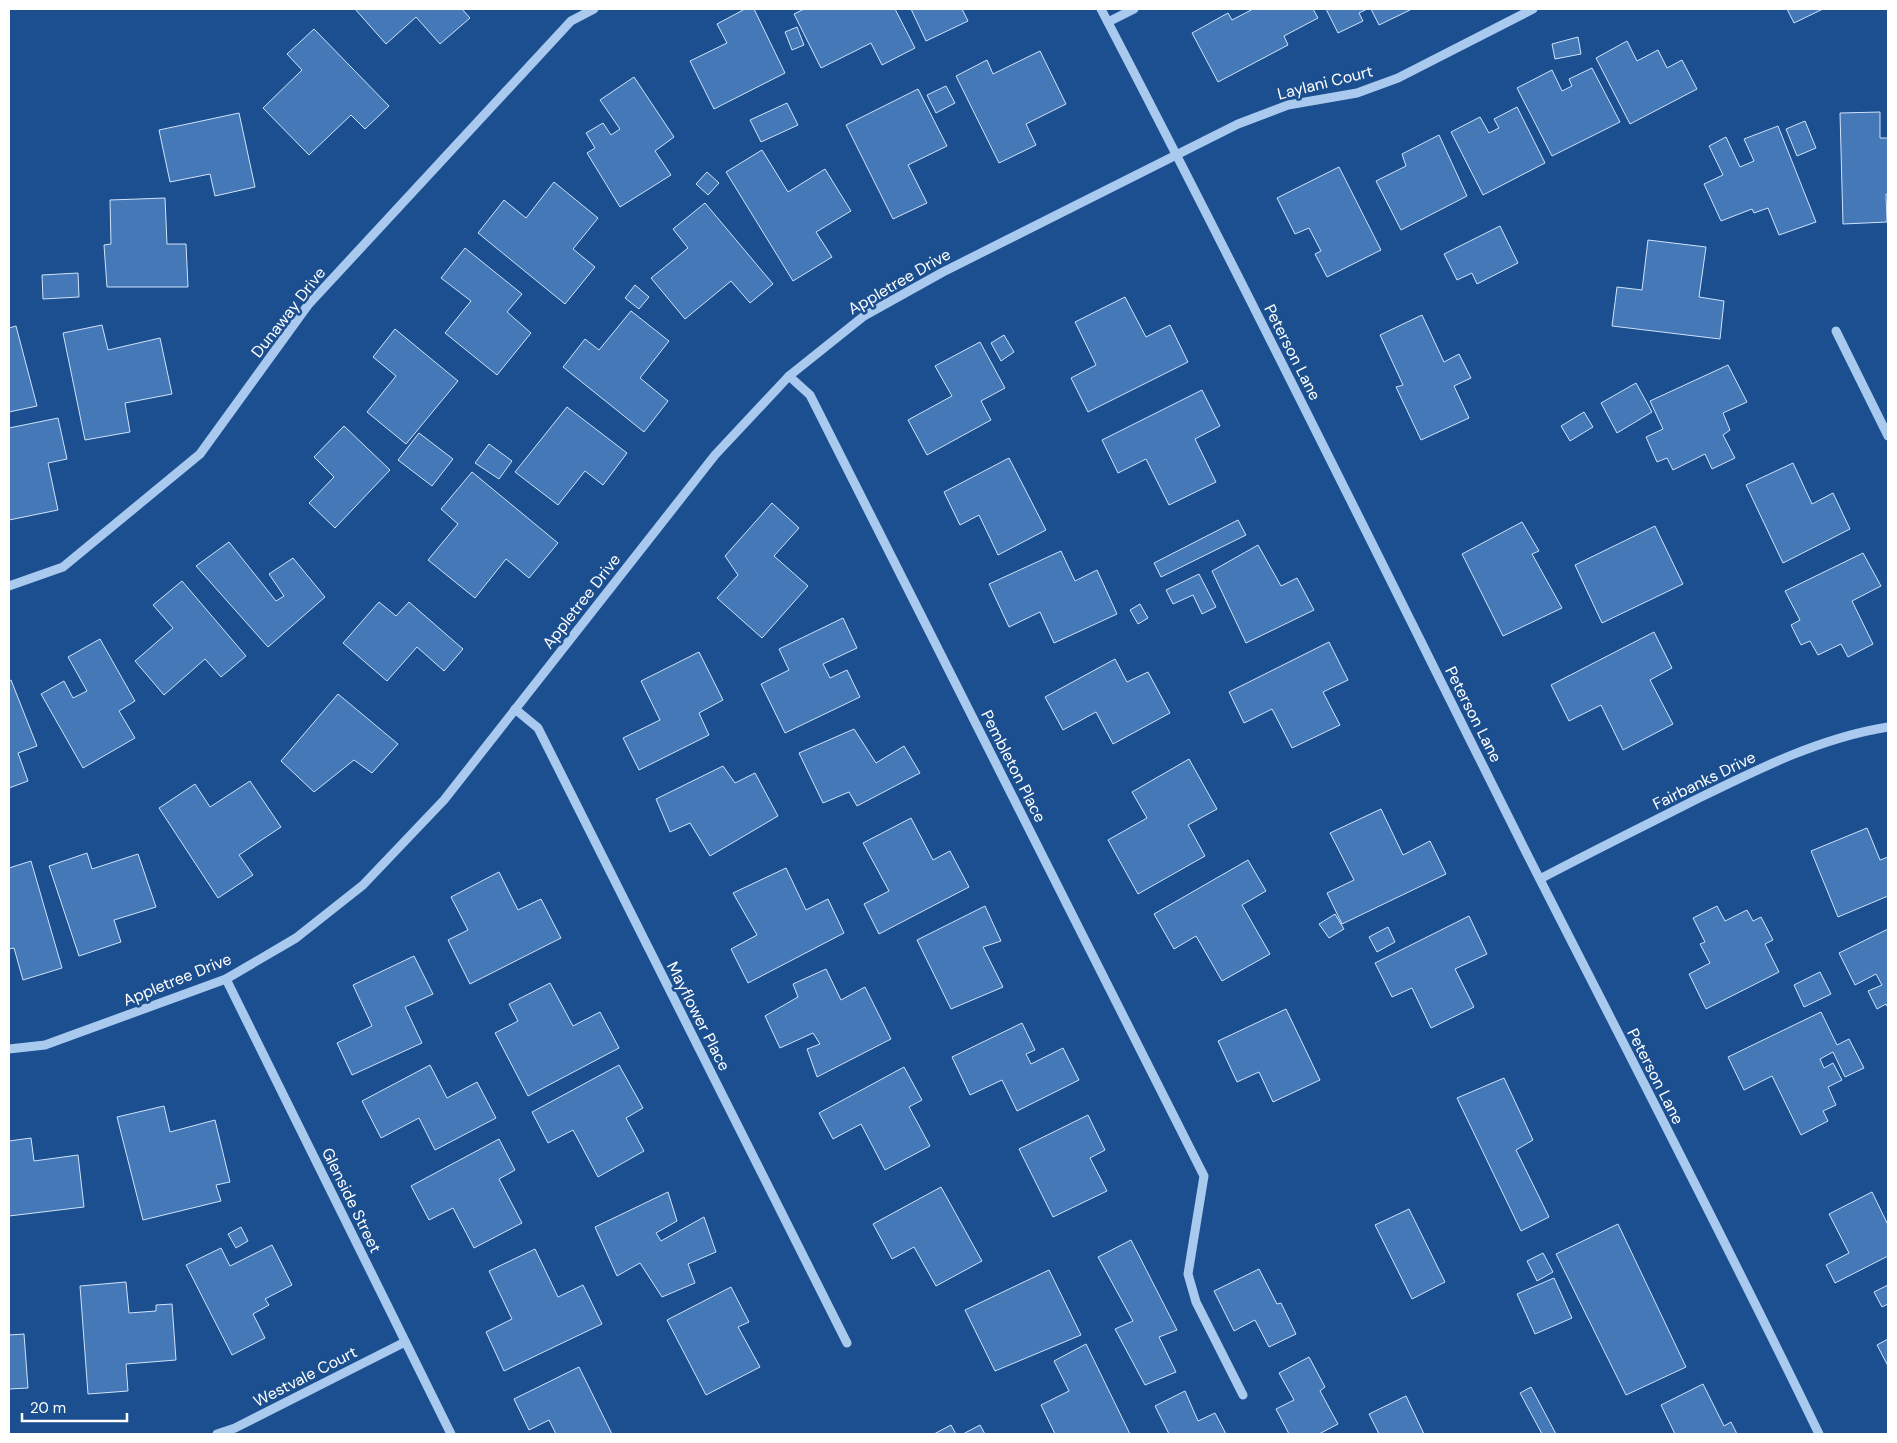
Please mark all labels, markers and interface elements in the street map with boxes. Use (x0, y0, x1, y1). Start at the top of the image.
street label: Laylani Court (1275, 60, 1375, 104)
street label: Appletree Drive (844, 244, 954, 319)
street label: Dunaway Drive (246, 263, 330, 362)
street label: Peterson Lane (1259, 301, 1326, 404)
street label: Appletree Drive (538, 549, 625, 653)
street label: Peterson Lane (1440, 663, 1507, 766)
street label: Pembleton Place (976, 707, 1051, 826)
street label: Fairbanks Drive (1649, 746, 1759, 814)
street label: Appletree Drive (120, 948, 235, 1011)
street label: Mayflower Place (662, 958, 735, 1074)
street label: Peterson Lane (1622, 1025, 1689, 1128)
street label: Glenside Street (317, 1144, 386, 1256)
street label: Westvale Court (250, 1341, 361, 1412)
scale bar (22, 1390, 128, 1422)
text: 20 m (30, 1398, 66, 1418)

